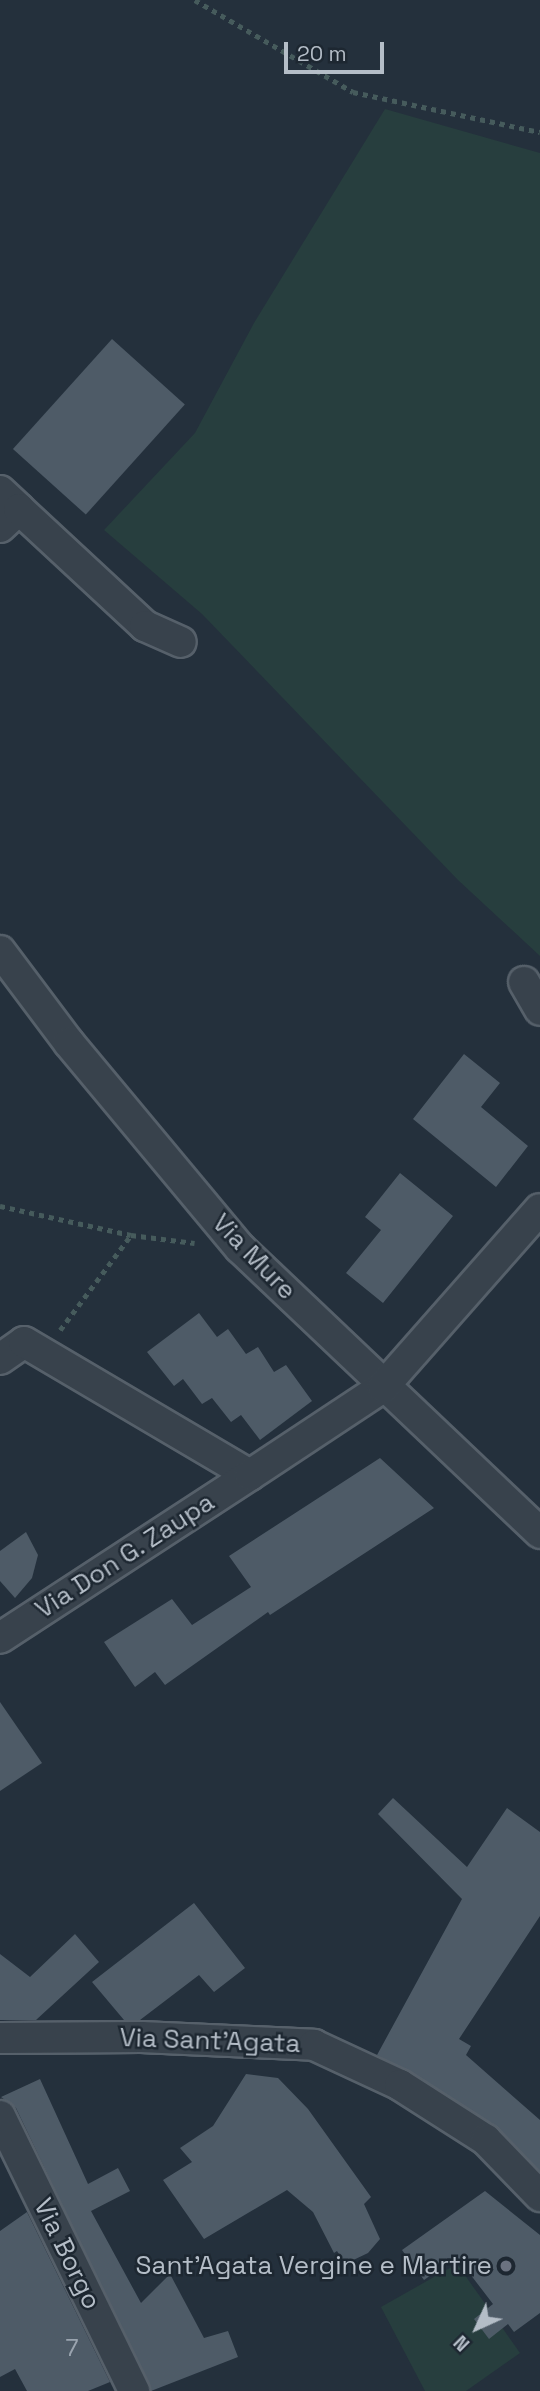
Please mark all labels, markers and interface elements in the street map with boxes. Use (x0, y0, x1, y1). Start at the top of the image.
scale bar (288, 28, 388, 72)
text: 20 m (297, 40, 347, 67)
street label: Via Mure (206, 1208, 302, 1306)
street label: Via Don G. Zaupa (29, 1486, 221, 1626)
street label: Via Sant'Agata (119, 2022, 301, 2060)
street label: Via Borgo (27, 2193, 107, 2315)
place label: Sant'Agata Vergine e Martire (135, 2250, 492, 2282)
marker: Sant'Agata Vergine e Martire (498, 2258, 514, 2274)
north arrow (442, 2293, 512, 2363)
text: N (448, 2330, 475, 2357)
house number: 7 (66, 2334, 78, 2362)

